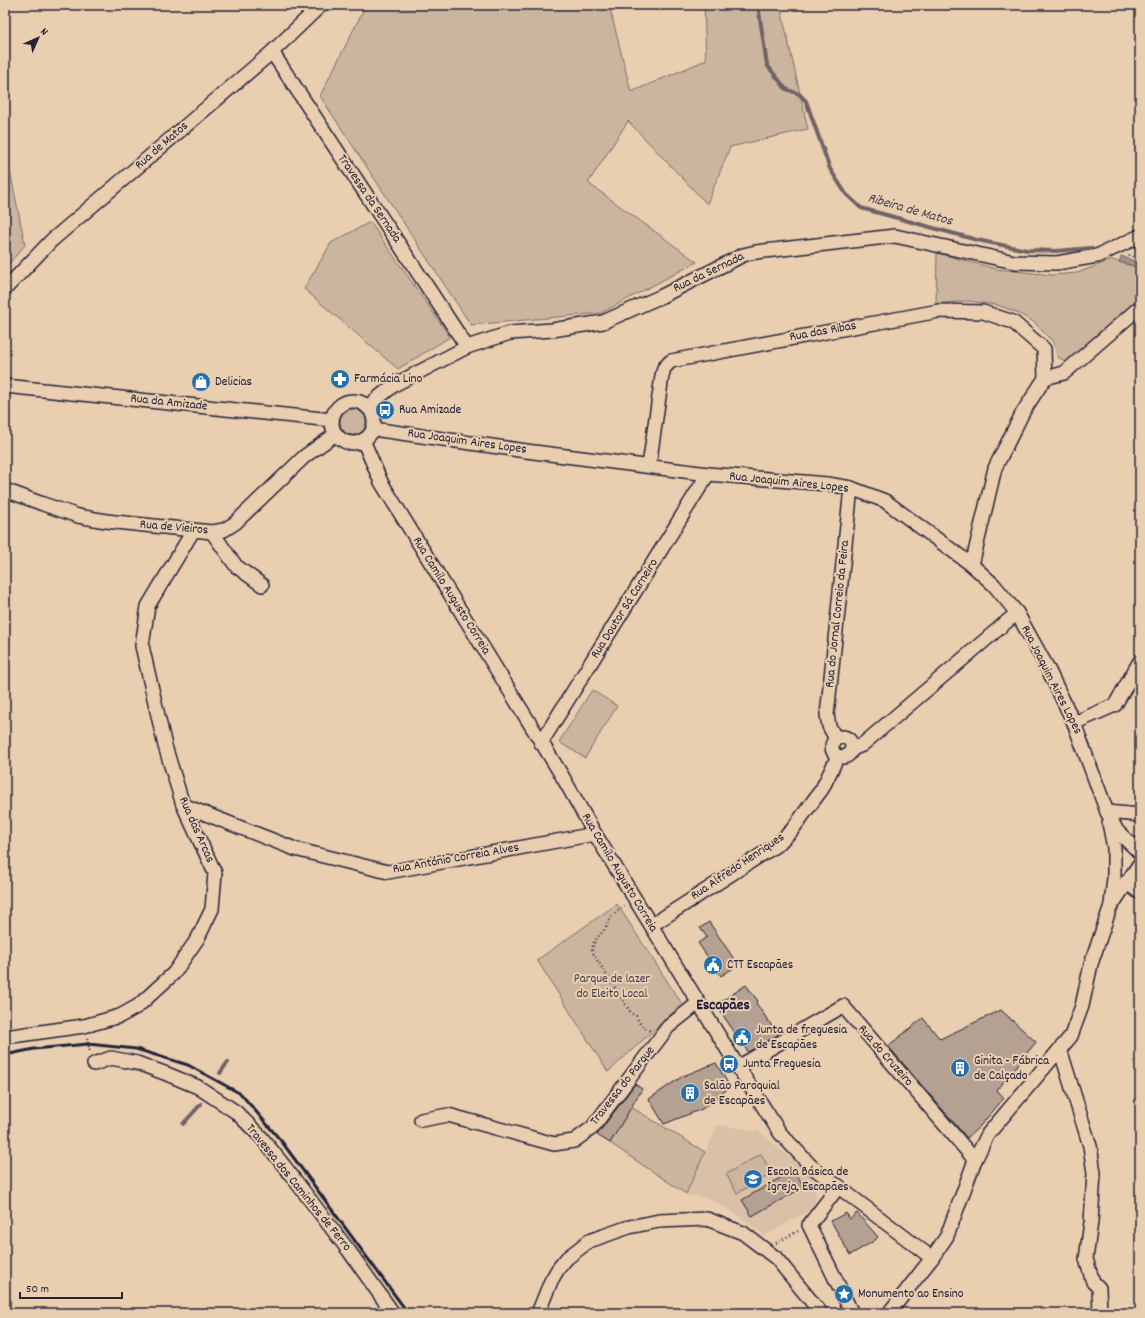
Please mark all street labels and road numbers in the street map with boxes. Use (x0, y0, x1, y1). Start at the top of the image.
street label: Rua de Matos (131, 117, 193, 175)
street label: Travessa da Sernada (332, 151, 406, 248)
street label: Rua da Sernada (670, 247, 748, 298)
street label: Rua das Ribas (788, 317, 858, 347)
street label: Rua da Amizade (129, 390, 209, 417)
street label: Rua Joaquim Aires Lopes (406, 424, 528, 460)
street label: Rua Joaquim Aires Lopes (728, 467, 850, 499)
street label: Rua de Vieiros (139, 516, 209, 540)
street label: Rua Camilo Augusto Correia (407, 533, 496, 659)
street label: Rua do Jornal Correio da Feira (821, 538, 855, 689)
street label: Rua Doutor Sá Carneiro (587, 555, 664, 663)
street label: Rua Joaquim Aires Lopes (1015, 622, 1087, 738)
street label: Rua das Arcas (173, 794, 219, 866)
street label: Rua Camilo Augusto Correia (576, 810, 663, 937)
street label: Rua Alfredo Henriques (687, 829, 789, 905)
street label: Rua António Correia Alves (391, 839, 521, 879)
street label: Rua do Cruzeiro (853, 1021, 917, 1091)
street label: Travessa do Parque (586, 1042, 660, 1130)
street label: Travessa dos Caminhos de Ferro (240, 1120, 356, 1256)

